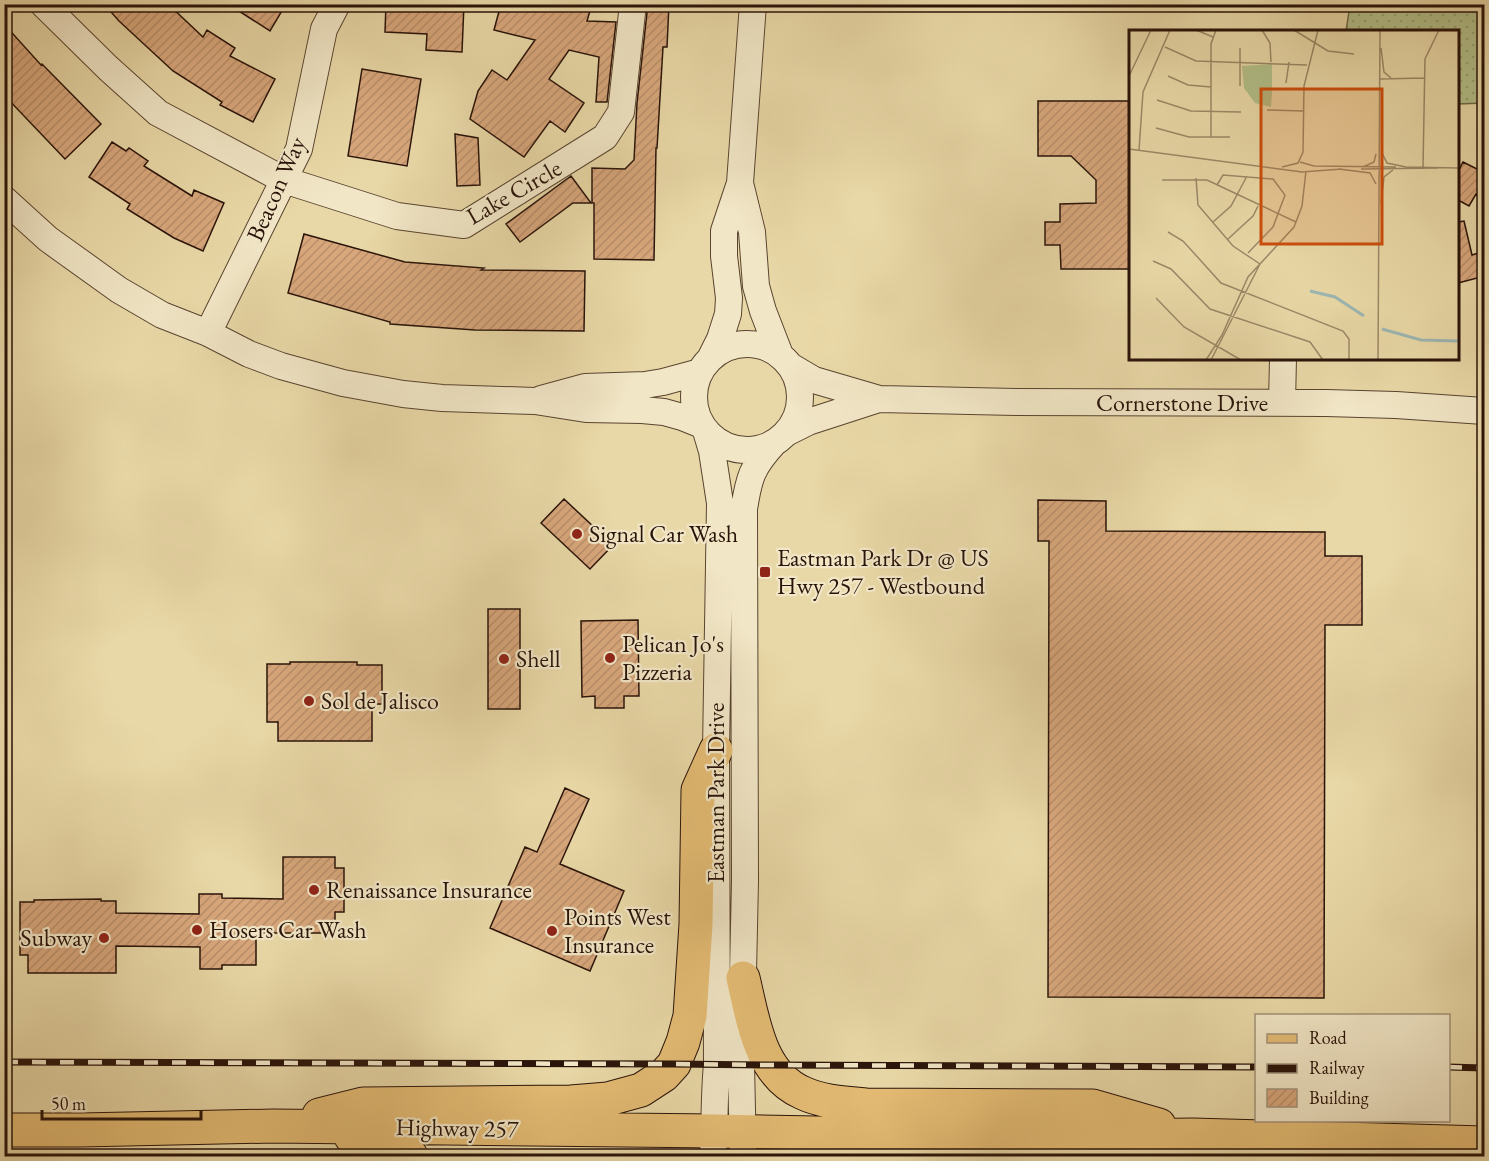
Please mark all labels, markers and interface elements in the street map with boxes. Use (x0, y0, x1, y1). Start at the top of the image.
inset map (1129, 30, 1459, 360)
street label: Beacon Way (239, 131, 312, 246)
street label: Lake Circle (461, 152, 567, 231)
street label: Cornerstone Drive (1096, 387, 1268, 418)
place label: Signal Car Wash (589, 518, 738, 549)
marker: Signal Car Wash (570, 527, 584, 541)
place label: Eastman Park Dr @ US Hwy 257 - Westbound (777, 542, 989, 601)
marker: Eastman Park Dr @ US Hwy 257 - Westbound (758, 565, 772, 579)
place label: Pelican Jo's Pizzeria (622, 628, 724, 687)
place label: Shell (516, 643, 561, 674)
marker: Pelican Jo's Pizzeria (603, 651, 617, 665)
marker: Shell (497, 652, 511, 666)
place label: Sol de Jalisco (321, 685, 439, 716)
marker: Sol de Jalisco (302, 694, 316, 708)
street label: Eastman Park Drive (700, 703, 731, 883)
place label: Renaissance Insurance (326, 874, 532, 905)
marker: Renaissance Insurance (307, 883, 321, 897)
place label: Points West Insurance (564, 901, 671, 960)
place label: Hosers Car Wash (209, 914, 367, 945)
place label: Subway (20, 922, 92, 953)
marker: Hosers Car Wash (190, 923, 204, 937)
marker: Points West Insurance (545, 924, 559, 938)
marker: Subway (97, 931, 111, 945)
legend (1255, 1014, 1450, 1122)
text: Road (1309, 1026, 1348, 1049)
text: Railway (1309, 1056, 1365, 1079)
scale bar (42, 1083, 201, 1121)
text: Building (1309, 1086, 1369, 1109)
text: 50 m (51, 1092, 86, 1115)
street label: Highway 257 (395, 1111, 519, 1144)

